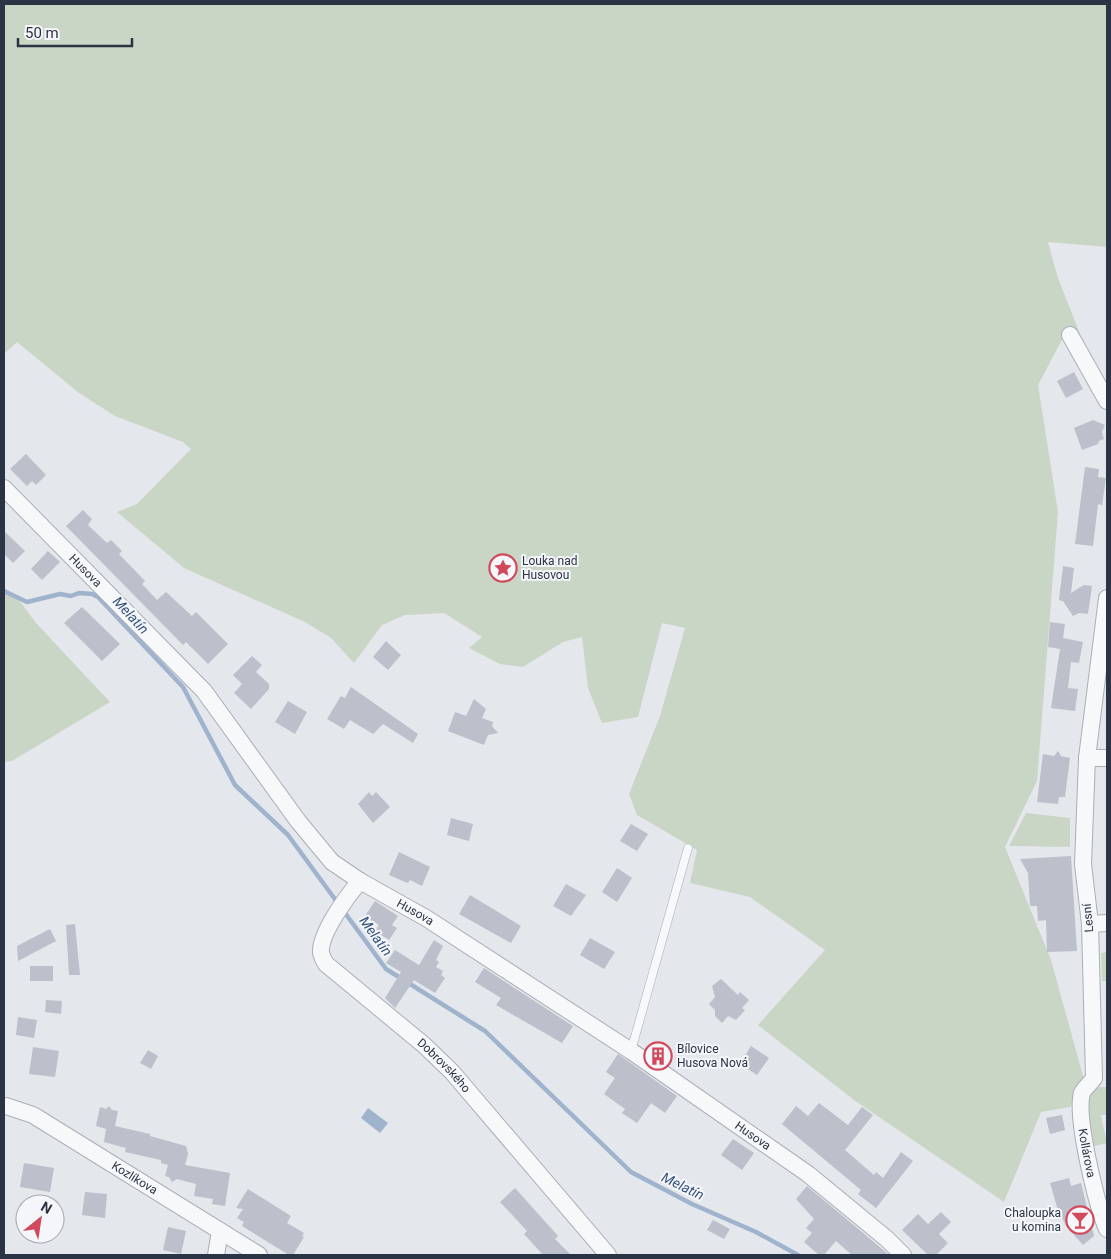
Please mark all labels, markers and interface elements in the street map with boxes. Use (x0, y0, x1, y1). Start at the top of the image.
scale bar (18, 15, 131, 47)
text: 50 m (25, 24, 59, 42)
street label: Husova (66, 551, 105, 590)
place icon: Louka nad Husovou (488, 553, 518, 583)
place label: Louka nad Husovou (522, 554, 577, 582)
water label: Melatín (110, 593, 152, 637)
street label: Husova (394, 896, 437, 928)
street label: Lesní (1080, 902, 1096, 933)
water label: Melatín (356, 913, 396, 959)
street label: Dobrovského (415, 1036, 473, 1095)
building icon: Bílovice Husova Nová (643, 1041, 673, 1071)
place label: Bílovice Husova Nová (677, 1042, 748, 1070)
street label: Husova (732, 1118, 774, 1153)
street label: Kollárova (1075, 1127, 1099, 1179)
street label: Kozlíkova (109, 1159, 160, 1197)
water label: Melatín (659, 1169, 707, 1203)
north arrow (15, 1194, 65, 1244)
text: N (38, 1198, 55, 1217)
bar icon: Chaloupka u komina (1065, 1205, 1095, 1235)
place label: Chaloupka u komina (1004, 1206, 1061, 1234)

